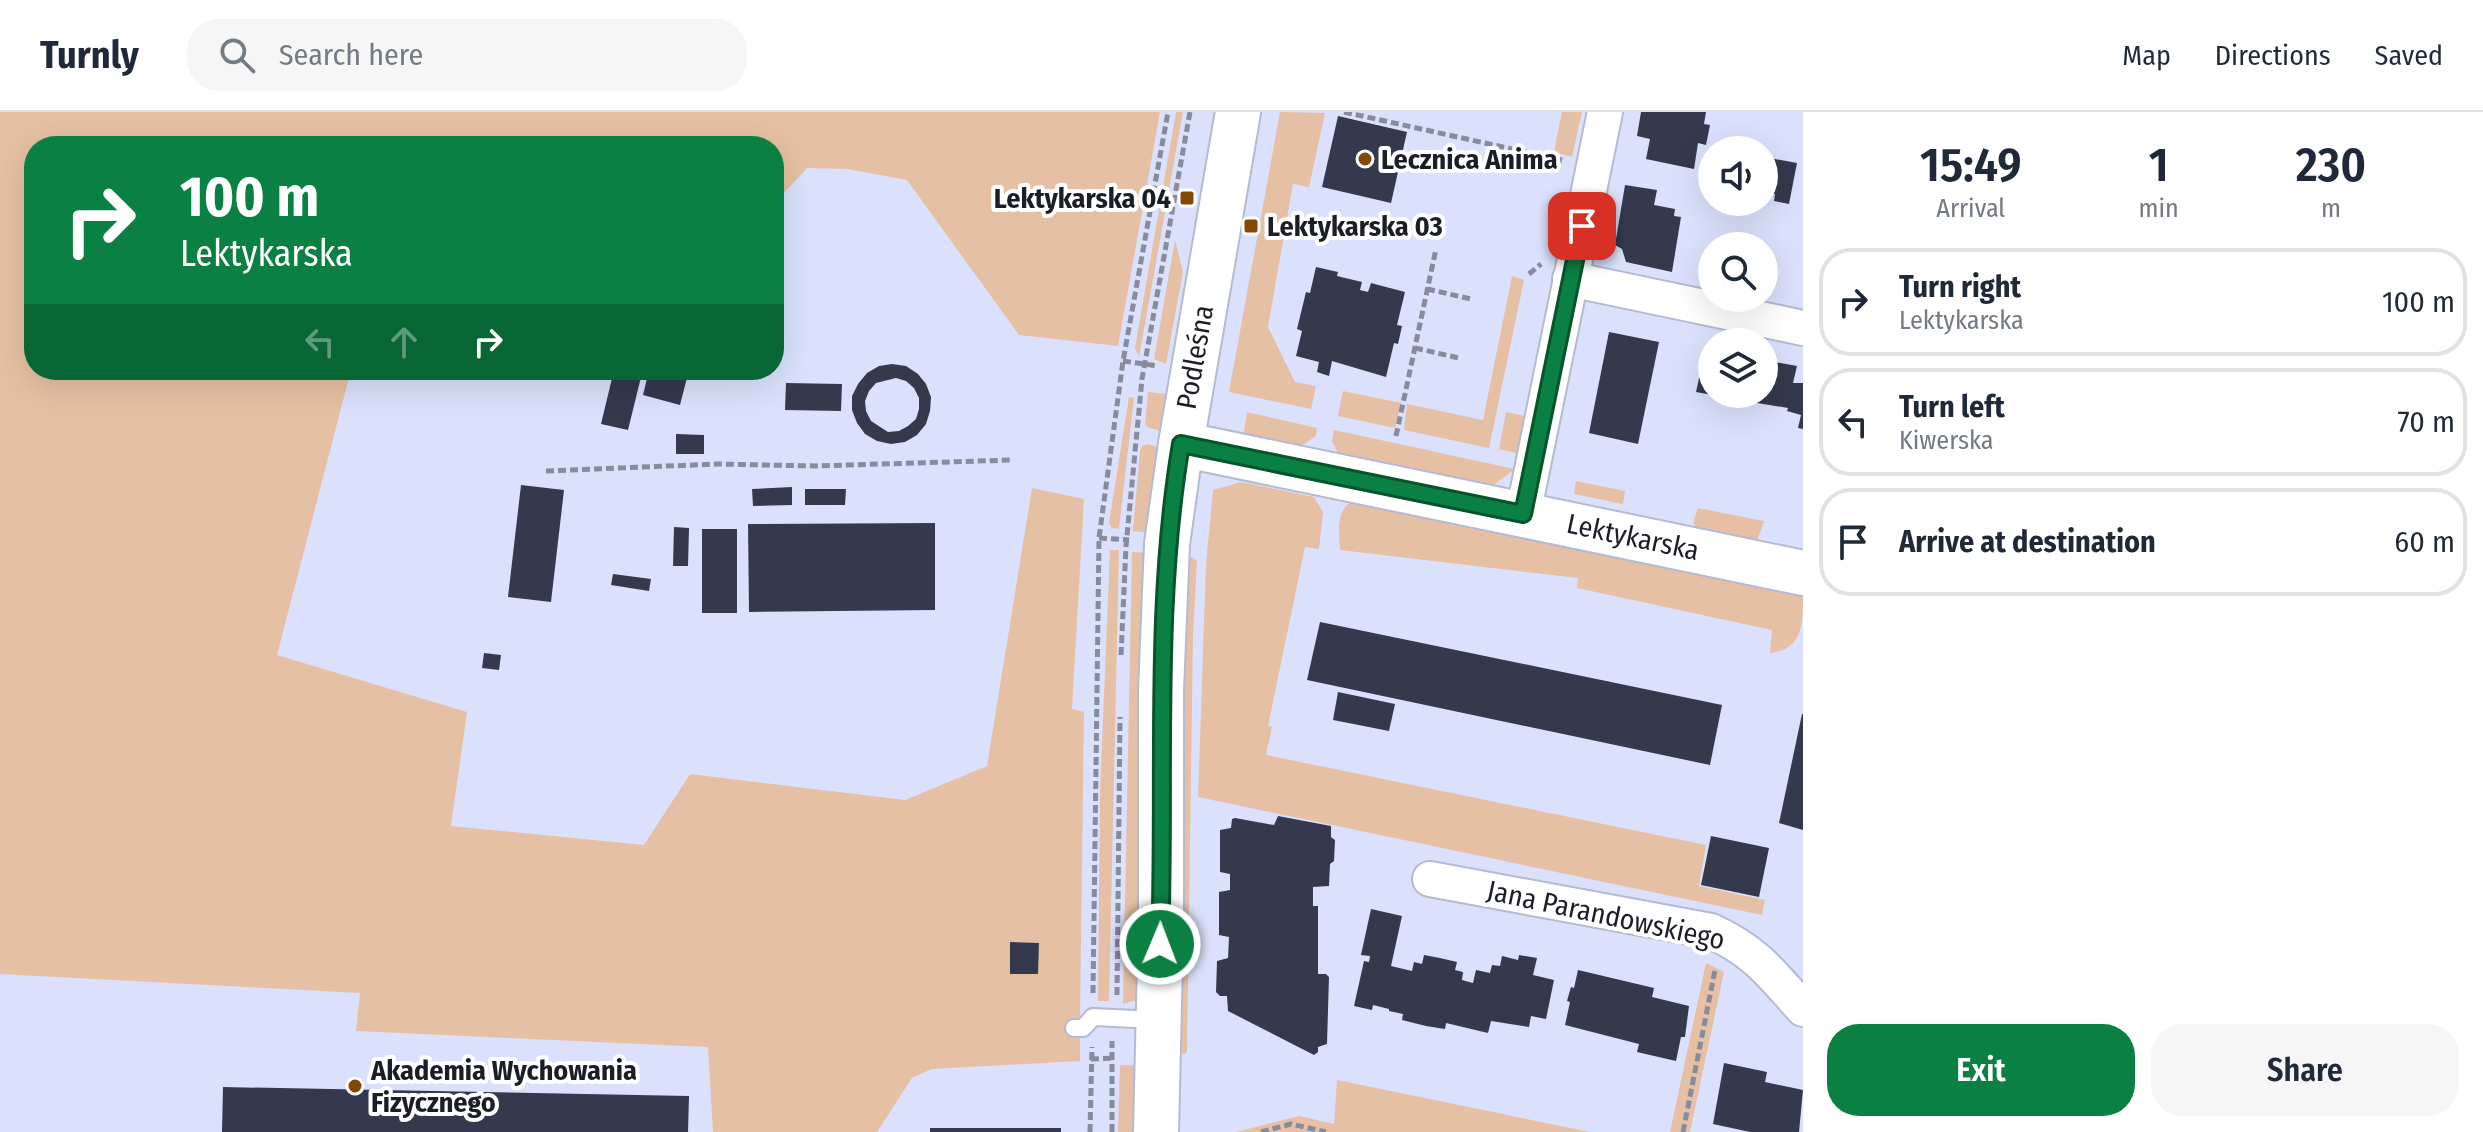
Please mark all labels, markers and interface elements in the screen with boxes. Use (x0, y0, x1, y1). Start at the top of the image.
search box (187, 19, 747, 91)
text: Turnly (40, 32, 139, 78)
icon: search (215, 33, 259, 77)
text: Search here (279, 37, 423, 73)
text: Map (2122, 39, 2171, 72)
text: Directions (2215, 39, 2331, 72)
text: Saved (2375, 39, 2443, 72)
map controls (1698, 136, 1778, 408)
button: sound (1698, 136, 1778, 216)
text: 15:49 (1920, 136, 2022, 194)
text: 1 (2149, 136, 2169, 194)
text: 230 (2296, 136, 2366, 194)
place label: Lecznica Anima (1381, 143, 1558, 176)
marker: Lecznica Anima (1356, 150, 1374, 168)
text: 100 m (180, 164, 319, 231)
icon: right (48, 168, 152, 272)
place label: Lektykarska 04 (994, 182, 1171, 215)
marker: Lektykarska 04 (1178, 189, 1196, 207)
pin (1548, 192, 1616, 260)
text: Arrival (1936, 193, 2005, 224)
text: min (2139, 193, 2179, 224)
text: m (2321, 193, 2341, 224)
icon: arrive (1560, 204, 1604, 248)
place label: Lektykarska 03 (1267, 210, 1443, 243)
marker: Lektykarska 03 (1242, 217, 1260, 235)
text: Lektykarska (180, 232, 353, 276)
button: search (1698, 232, 1778, 312)
text: Turn right (1899, 269, 2021, 305)
icon: right (1831, 280, 1875, 324)
text: 100 m (2382, 284, 2455, 320)
street label: Podleśna (1170, 302, 1220, 412)
text: Lektykarska (1899, 305, 2024, 336)
icon: left (298, 320, 342, 364)
icon: ahead (382, 320, 426, 364)
icon: right (466, 320, 510, 364)
button: layers (1698, 328, 1778, 408)
text: Turn left (1899, 389, 2005, 425)
icon: left (1831, 400, 1875, 444)
text: 70 m (2397, 404, 2455, 440)
text: Kiwerska (1899, 425, 1993, 456)
street label: Lektykarska (1564, 507, 1702, 567)
icon: arrive (1831, 520, 1875, 564)
text: Arrive at destination (1899, 524, 2156, 560)
text: 60 m (2394, 524, 2455, 560)
street label: Jana Parandowskiego (1484, 874, 1728, 956)
position arrow (1118, 902, 1202, 986)
button: Exit (1827, 1024, 2135, 1116)
button: Share (2151, 1024, 2459, 1116)
place label: Akademia Wychowania Fizycznego (370, 1054, 637, 1119)
marker: Akademia Wychowania Fizycznego (346, 1077, 364, 1095)

